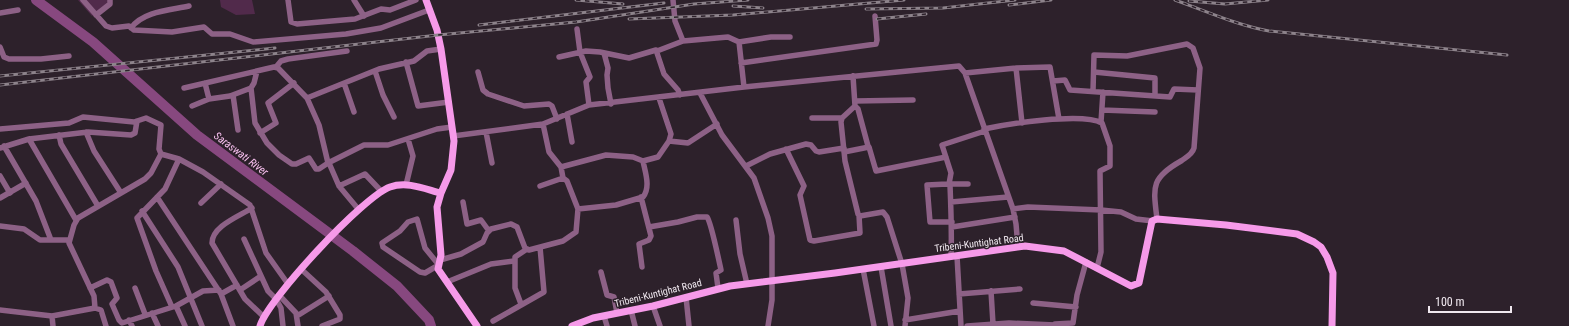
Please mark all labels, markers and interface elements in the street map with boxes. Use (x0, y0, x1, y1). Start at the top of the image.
water label: Saraswati River (211, 129, 271, 179)
street label: Tribeni-Kuntighat Road (934, 232, 1024, 254)
street label: Tribeni-Kuntighat Road (613, 277, 703, 309)
scale bar (1429, 288, 1511, 314)
text: 100 m (1435, 295, 1465, 309)

